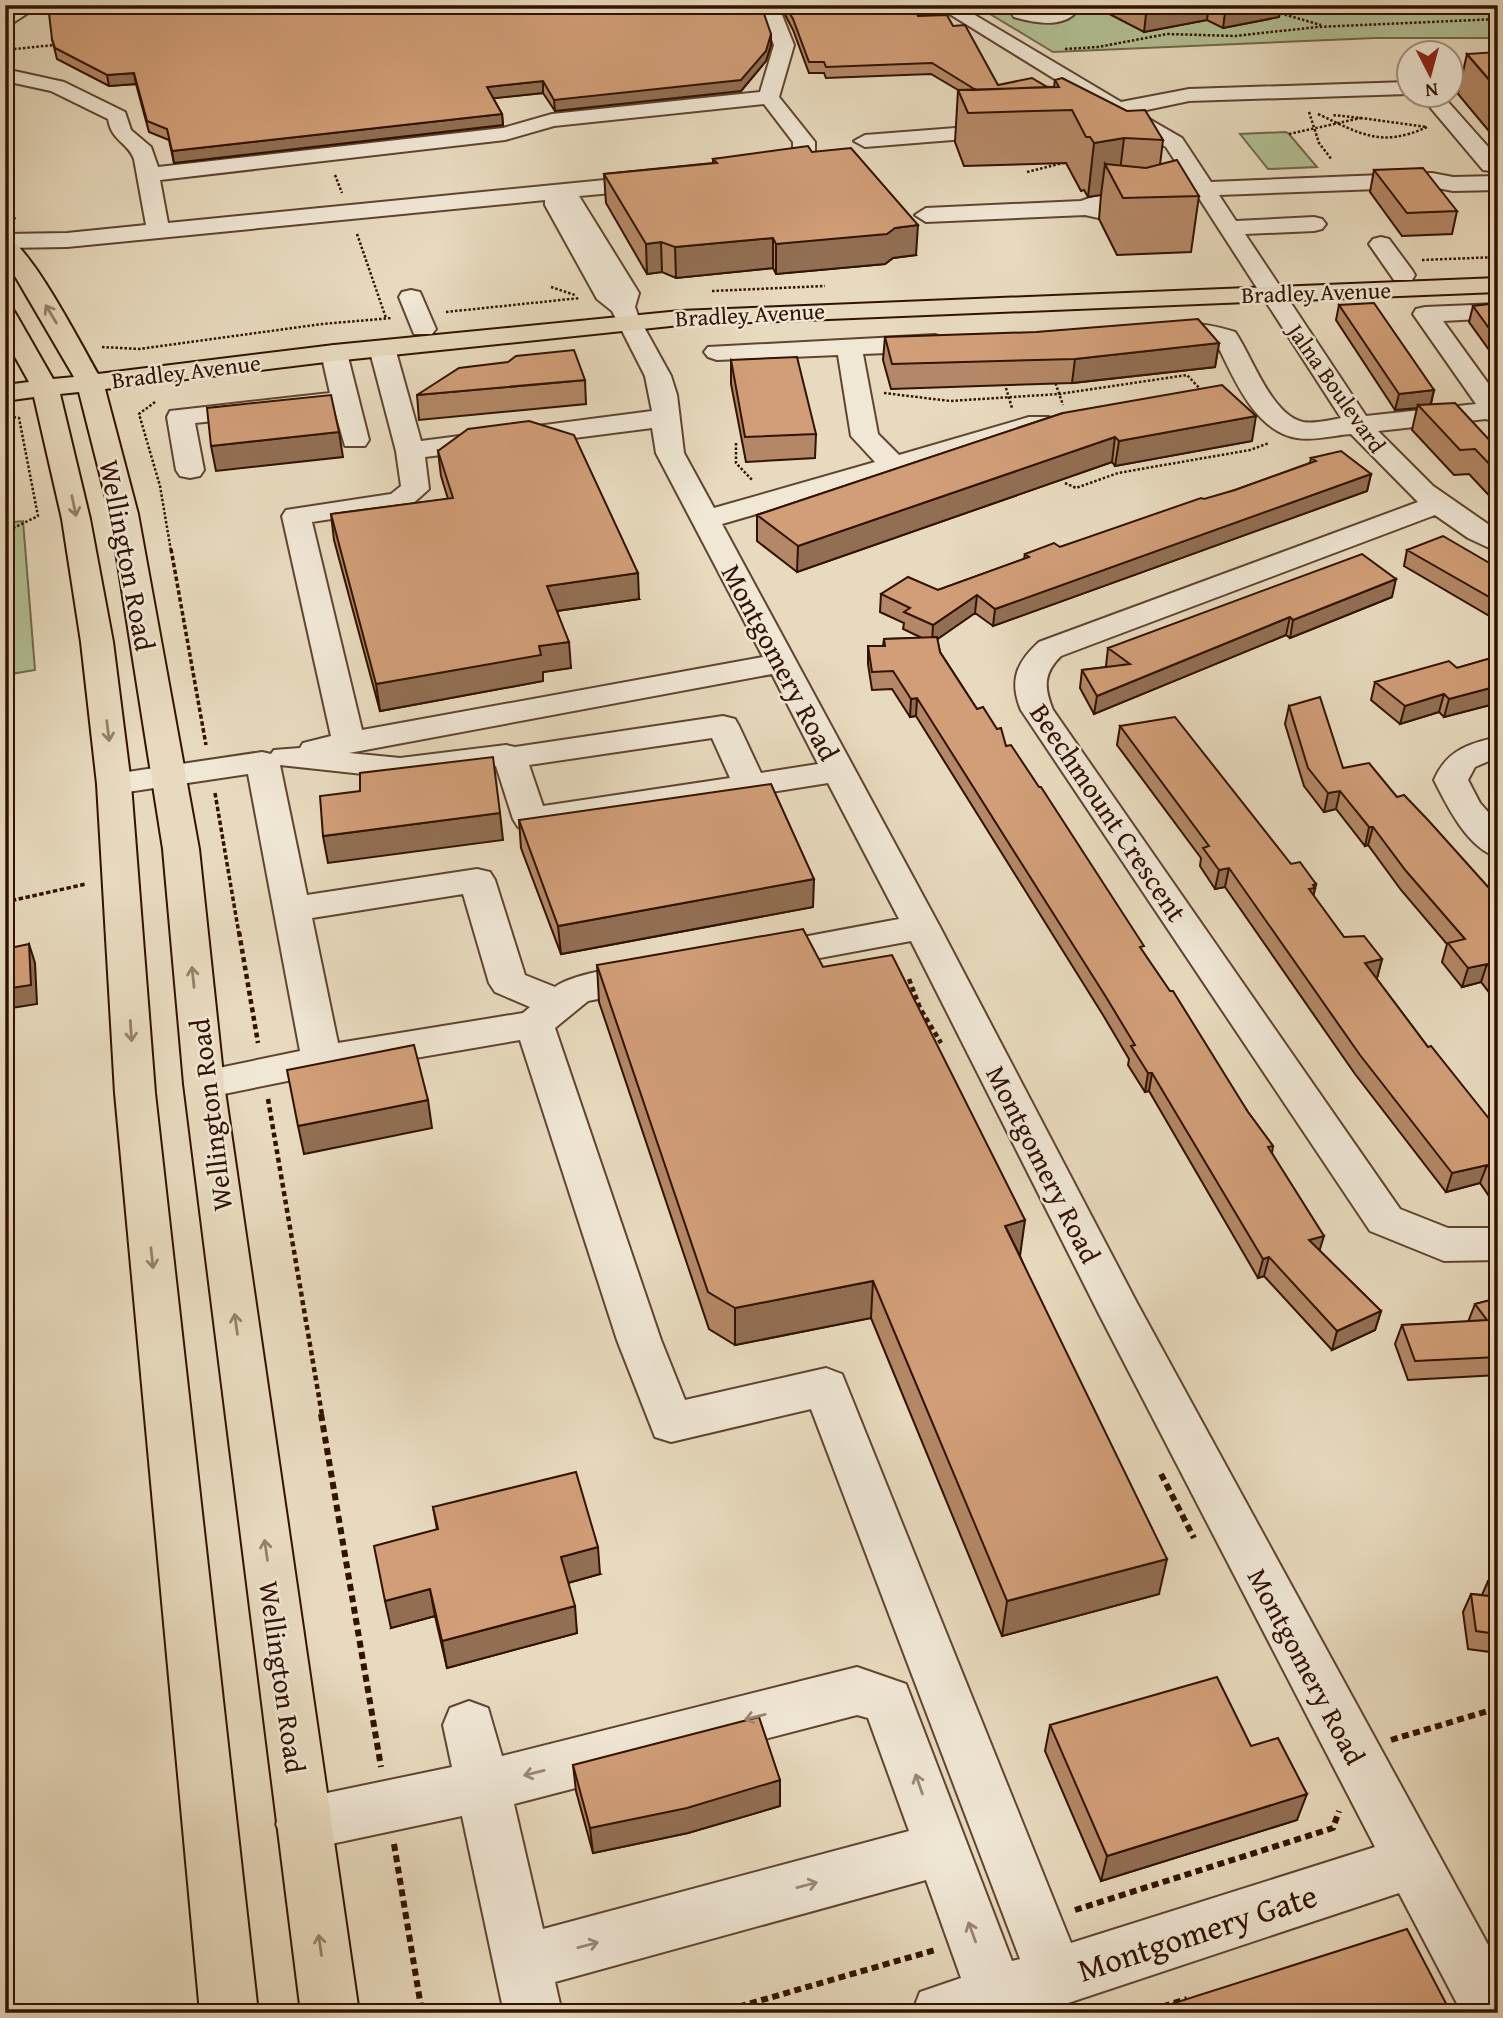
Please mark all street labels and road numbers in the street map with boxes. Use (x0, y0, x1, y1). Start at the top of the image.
street label: Bradley Avenue (1241, 273, 1391, 311)
street label: Bradley Avenue (674, 294, 826, 334)
street label: Jalna Boulevard (1278, 314, 1394, 460)
street label: Bradley Avenue (110, 345, 262, 397)
street label: Wellington Road (89, 456, 167, 654)
street label: Montgomery Road (712, 556, 850, 768)
street label: Beechmount Crescent (1021, 695, 1198, 930)
street label: Wellington Road (178, 1016, 242, 1214)
street label: Montgomery Road (976, 1058, 1112, 1270)
street label: Montgomery Road (1238, 1560, 1376, 1772)
street label: Wellington Road (249, 1578, 317, 1776)
street label: Montgomery Gate (1071, 1871, 1323, 1993)

